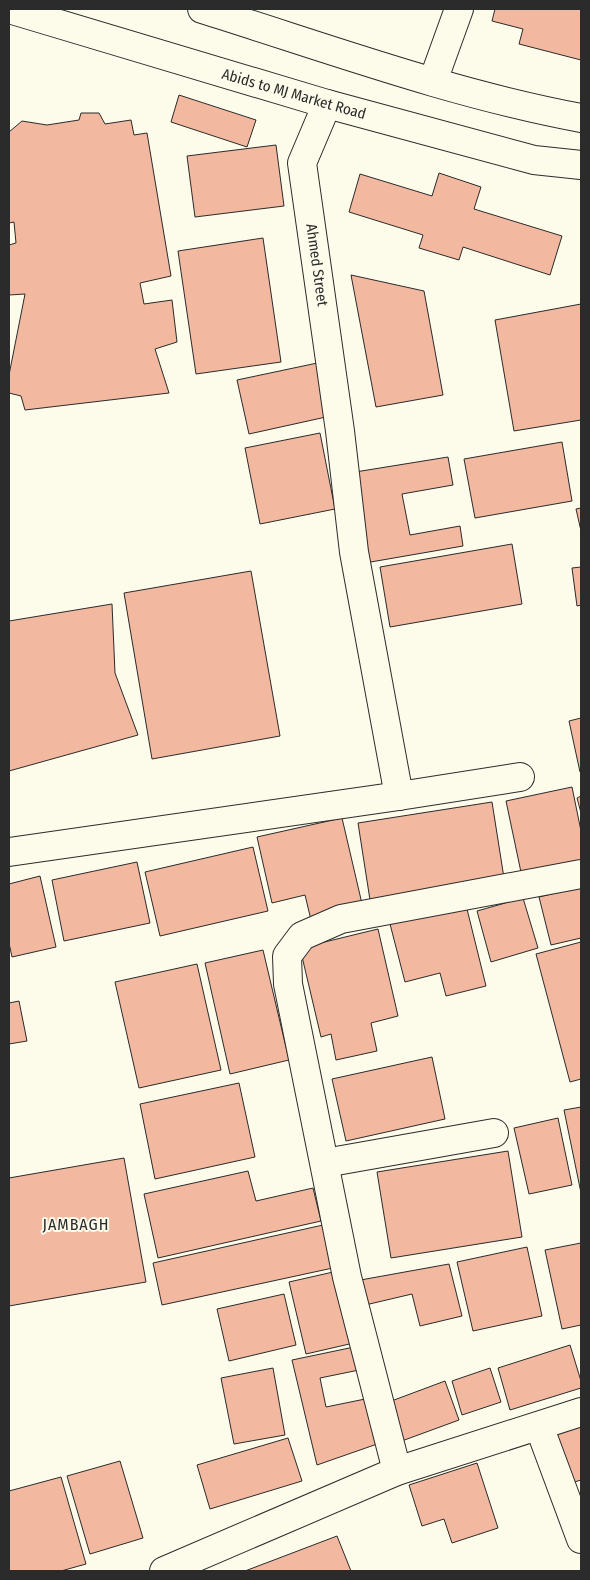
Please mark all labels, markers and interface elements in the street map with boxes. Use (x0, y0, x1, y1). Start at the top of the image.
street label: Abids to MJ Market Road (220, 65, 368, 123)
street label: Ahmed Street (302, 223, 332, 308)
district label: JAMBAGH (43, 1215, 109, 1234)

